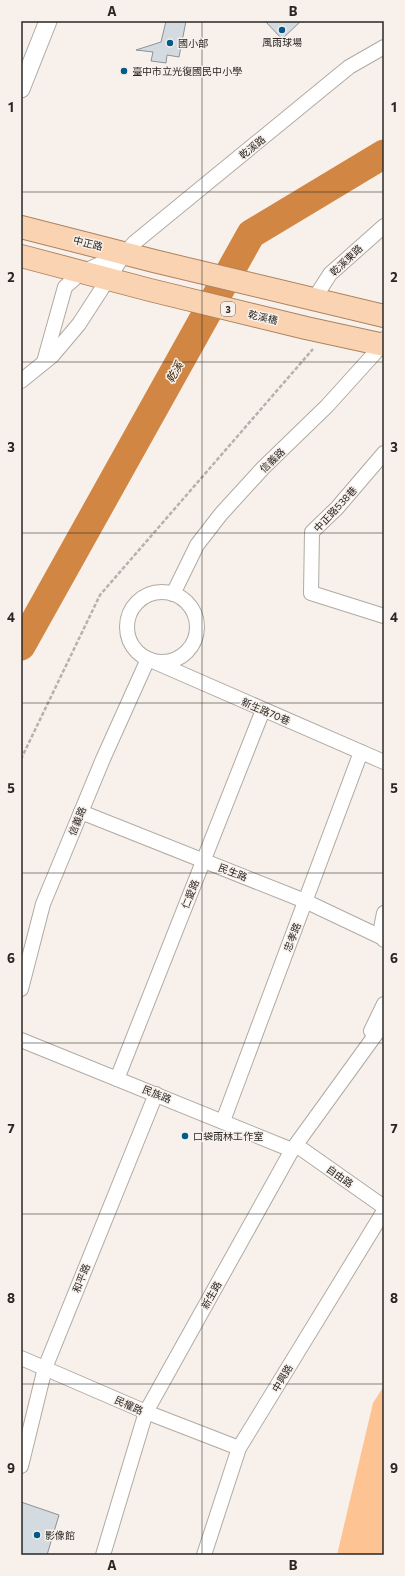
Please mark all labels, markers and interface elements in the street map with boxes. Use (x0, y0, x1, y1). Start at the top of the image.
text: A (107, 3, 117, 19)
text: B (289, 3, 298, 19)
marker: 風雨球場 (277, 25, 287, 35)
place label: 風雨球場 (262, 36, 302, 48)
place label: 國小部 (178, 37, 208, 49)
marker: 國小部 (165, 38, 175, 48)
place label: 臺中市立光復國民中小學 (132, 65, 242, 77)
marker: 臺中市立光復國民中小學 (119, 66, 129, 76)
text: 1 (8, 99, 14, 115)
text: 1 (391, 99, 397, 115)
street label: 乾溪路 (237, 133, 267, 161)
street label: 中正路 (72, 234, 104, 252)
street label: 乾溪東路 (327, 242, 365, 278)
text: 2 (7, 269, 15, 285)
text: 2 (390, 269, 398, 285)
road number: 3 (221, 302, 235, 316)
street label: 乾溪橋 (247, 308, 279, 326)
water label: 乾溪 (163, 357, 186, 385)
text: 3 (7, 439, 15, 455)
text: 3 (390, 439, 398, 455)
street label: 信義路 (257, 445, 287, 475)
street label: 中正路538巷 (311, 484, 359, 534)
text: 4 (7, 609, 15, 625)
text: 4 (390, 609, 398, 625)
street label: 新生路70巷 (240, 695, 292, 727)
text: 5 (7, 780, 15, 796)
text: 5 (390, 780, 398, 796)
street label: 信義路 (66, 805, 88, 837)
street label: 民生路 (217, 861, 249, 883)
street label: 仁愛路 (179, 878, 201, 910)
street label: 忠孝路 (281, 921, 303, 953)
text: 6 (7, 950, 15, 966)
text: 6 (390, 950, 398, 966)
street label: 民族路 (141, 1083, 173, 1105)
text: 7 (7, 1120, 15, 1136)
text: 7 (390, 1120, 398, 1136)
place label: 口袋雨林工作室 (193, 1130, 263, 1142)
marker: 口袋雨林工作室 (180, 1131, 190, 1141)
street label: 自由路 (324, 1162, 356, 1190)
street label: 和平路 (70, 1262, 92, 1294)
street label: 新生路 (198, 1279, 224, 1311)
text: 8 (7, 1290, 15, 1306)
text: 8 (390, 1290, 398, 1306)
street label: 中興路 (269, 1362, 295, 1394)
street label: 民權路 (113, 1393, 145, 1417)
text: 9 (7, 1460, 15, 1476)
text: 9 (390, 1460, 398, 1476)
place label: 影像館 (45, 1529, 75, 1541)
marker: 影像館 (32, 1530, 42, 1540)
text: A (107, 1557, 117, 1573)
text: B (289, 1557, 298, 1573)

